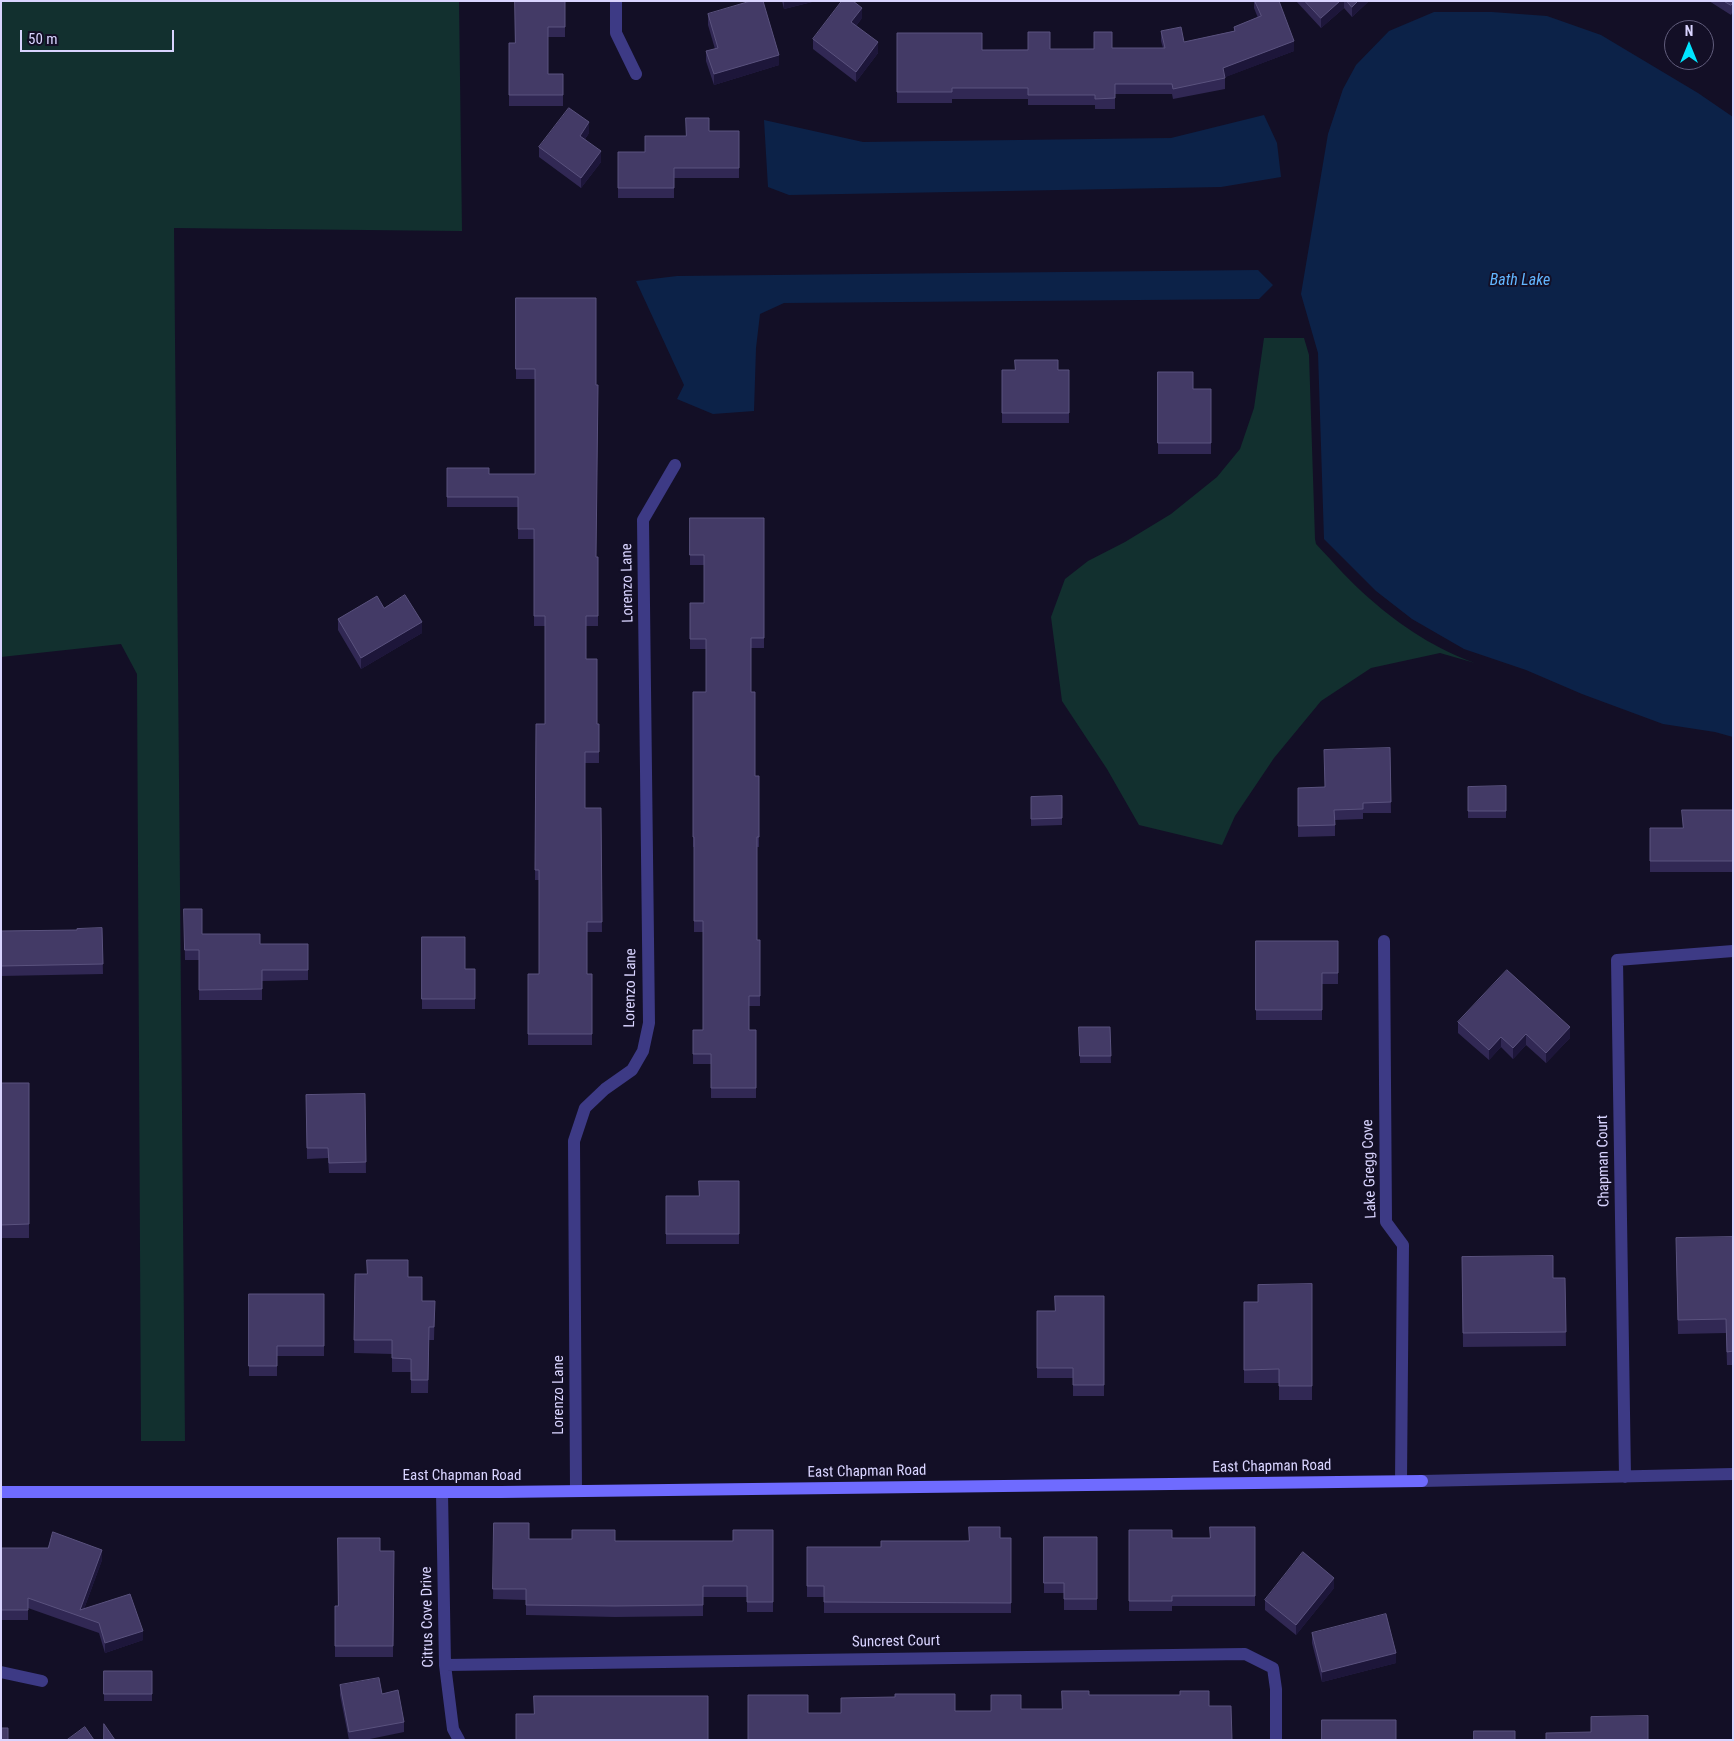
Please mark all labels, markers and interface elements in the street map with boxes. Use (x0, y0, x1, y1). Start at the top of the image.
scale bar (22, 20, 176, 52)
north arrow (1664, 20, 1714, 70)
text: N (1685, 23, 1693, 39)
text: 50 m (28, 30, 58, 48)
water label: Bath Lake (1490, 271, 1550, 291)
street label: Lorenzo Lane (618, 543, 638, 623)
street label: Lorenzo Lane (621, 948, 641, 1028)
street label: Chapman Court (1594, 1115, 1614, 1207)
street label: Lake Gregg Cove (1359, 1119, 1381, 1219)
street label: Lorenzo Lane (550, 1355, 568, 1435)
street label: East Chapman Road (1212, 1457, 1332, 1477)
street label: East Chapman Road (807, 1462, 927, 1482)
street label: East Chapman Road (403, 1467, 521, 1485)
street label: Citrus Cove Drive (418, 1566, 438, 1668)
street label: Suncrest Court (852, 1632, 940, 1652)

